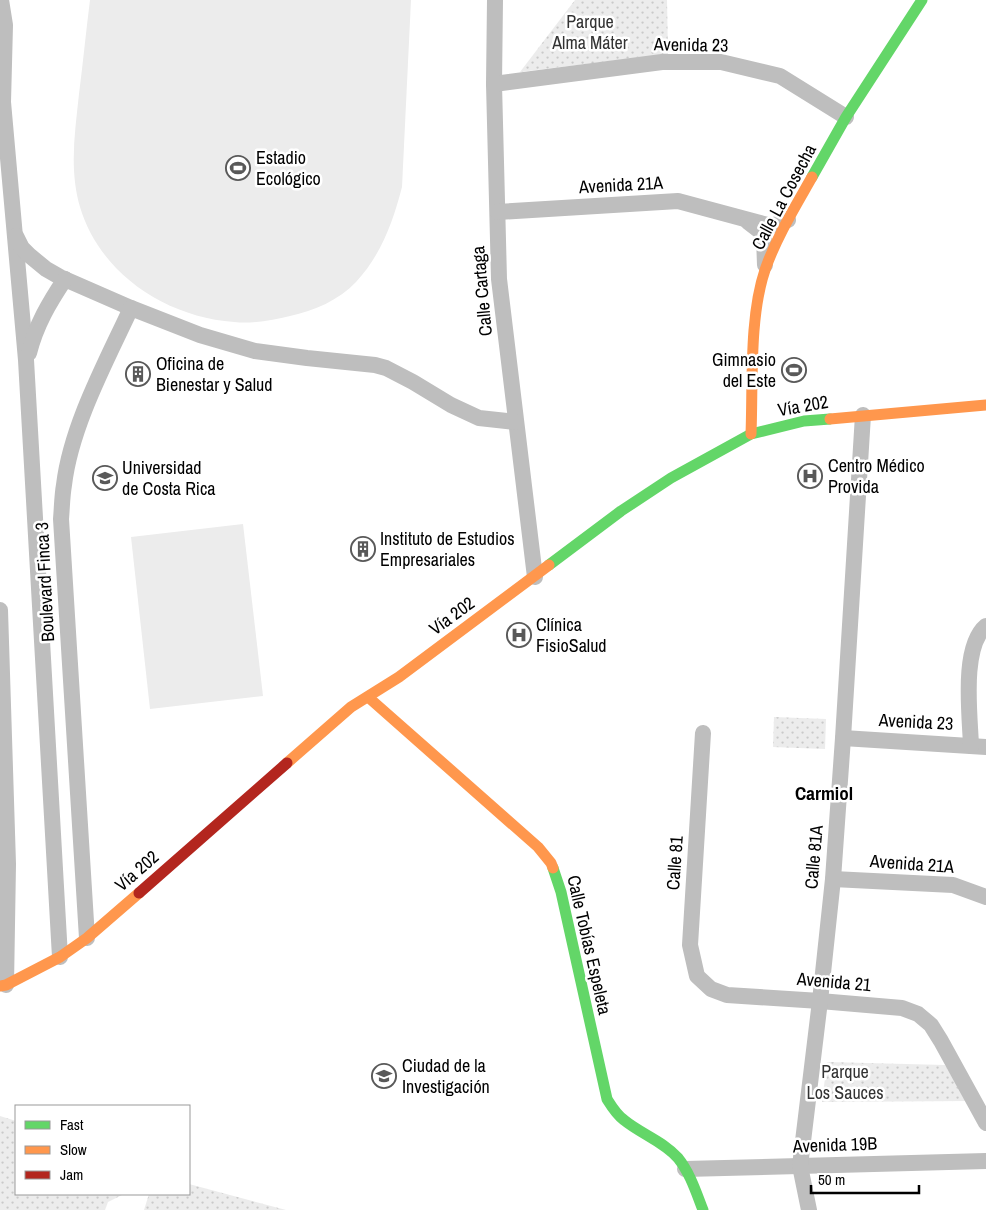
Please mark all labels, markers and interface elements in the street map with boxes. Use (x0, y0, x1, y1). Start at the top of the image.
park label: Parque Alma Máter (551, 9, 628, 55)
street label: Avenida 23 (653, 31, 728, 58)
street label: Calle La Cosecha (745, 139, 822, 254)
place label: Estadio Ecológico (256, 145, 321, 191)
sports icon: Estadio Ecológico (225, 155, 251, 181)
street label: Avenida 21A (577, 170, 664, 199)
street label: Calle Cartaga (465, 245, 498, 337)
place label: Gimnasio del Este (712, 347, 776, 393)
place label: Oficina de Bienestar y Salud (156, 351, 273, 397)
sports icon: Gimnasio del Este (781, 357, 807, 383)
building icon: Oficina de Bienestar y Salud (125, 361, 151, 387)
street label: Vía 202 (776, 389, 830, 422)
place label: Centro Médico Provida (828, 453, 925, 499)
place label: Universidad de Costa Rica (122, 455, 216, 501)
hospital icon: Centro Médico Provida (797, 463, 823, 489)
school or university icon: Universidad de Costa Rica (92, 465, 118, 491)
street label: Boulevard Finca 3 (29, 522, 60, 642)
place label: Instituto de Estudios Empresariales (380, 526, 515, 572)
building icon: Instituto de Estudios Empresariales (350, 536, 376, 562)
street label: Vía 202 (424, 591, 480, 641)
place label: Clínica FisioSalud (536, 612, 607, 658)
hospital icon: Clínica FisioSalud (506, 622, 532, 648)
street label: Avenida 23 (877, 707, 954, 736)
district label: Carmiol (795, 780, 853, 806)
street label: Calle 81A (798, 824, 829, 890)
street label: Calle 81 (660, 834, 689, 891)
street label: Vía 202 (109, 845, 164, 897)
street label: Avenida 21A (868, 848, 955, 879)
street label: Calle Tobías Espeleta (561, 873, 618, 1017)
street label: Avenida 21 (795, 966, 873, 997)
place label: Ciudad de la Investigación (402, 1053, 490, 1099)
park label: Parque Los Sauces (806, 1059, 884, 1105)
school or university icon: Ciudad de la Investigación (371, 1063, 397, 1089)
legend (15, 1105, 190, 1195)
text: Fast (60, 1114, 84, 1135)
street label: Avenida 19B (791, 1131, 878, 1158)
text: Slow (60, 1139, 87, 1160)
scale bar (811, 1162, 918, 1194)
text: Jam (60, 1164, 83, 1185)
text: 50 m (818, 1169, 845, 1190)

